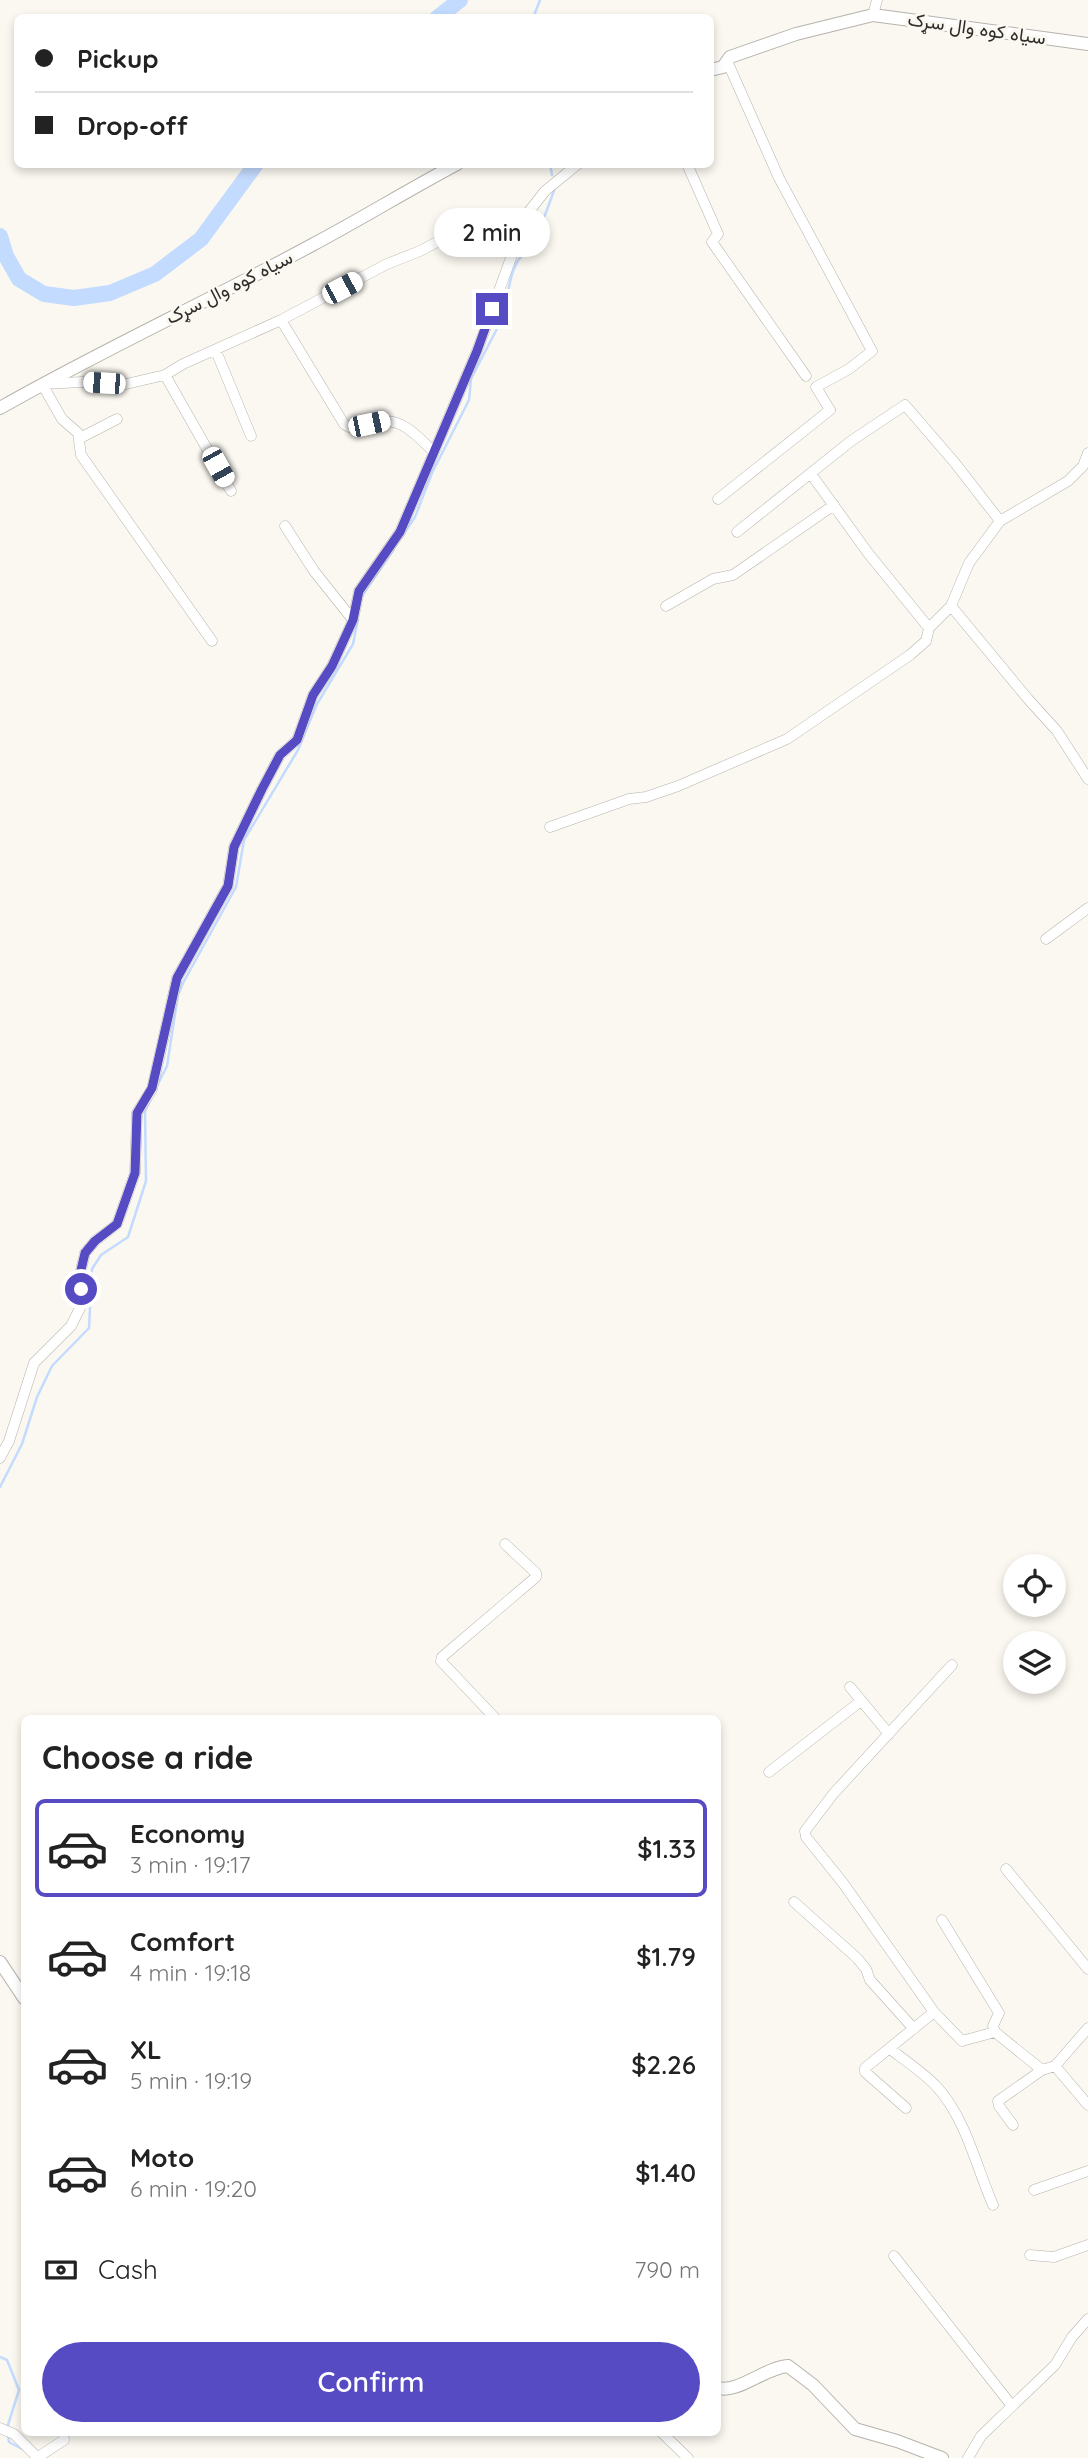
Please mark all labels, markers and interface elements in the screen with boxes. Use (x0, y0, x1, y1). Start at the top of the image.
street label: سیاه کوه وال سړک (906, 6, 1048, 52)
text: Pickup (77, 42, 159, 75)
text: Drop-off (77, 109, 188, 142)
callout: 2 min (434, 208, 550, 256)
text: 2 min (462, 218, 522, 247)
street label: سیاه کوه وال سړک (162, 245, 297, 331)
car (319, 269, 366, 307)
route end (476, 293, 508, 325)
car (83, 371, 126, 395)
car (347, 409, 392, 439)
car (199, 444, 238, 490)
route start (65, 1273, 97, 1305)
map controls (1003, 1554, 1066, 1694)
button: locate (1003, 1554, 1066, 1617)
button: layers (1003, 1631, 1066, 1694)
text: Choose a ride (42, 1737, 254, 1777)
icon: car (46, 1817, 109, 1880)
text: Economy (130, 1817, 245, 1850)
text: $1.33 (637, 1832, 696, 1865)
text: 3 min · 19:17 (130, 1850, 251, 1879)
icon: car (46, 1925, 109, 1988)
text: Comfort (130, 1925, 235, 1958)
text: $1.79 (636, 1940, 696, 1973)
text: 4 min · 19:18 (130, 1958, 251, 1987)
icon: car (46, 2033, 109, 2096)
text: XL (130, 2033, 162, 2066)
text: $2.26 (631, 2048, 696, 2081)
text: 5 min · 19:19 (130, 2066, 252, 2095)
icon: car (46, 2141, 109, 2204)
text: Moto (130, 2141, 194, 2174)
text: $1.40 (635, 2156, 696, 2189)
text: 6 min · 19:20 (130, 2174, 257, 2203)
icon: cash (42, 2251, 80, 2289)
text: Cash (98, 2253, 158, 2286)
text: 790 m (634, 2255, 700, 2284)
button: Confirm (42, 2342, 700, 2422)

